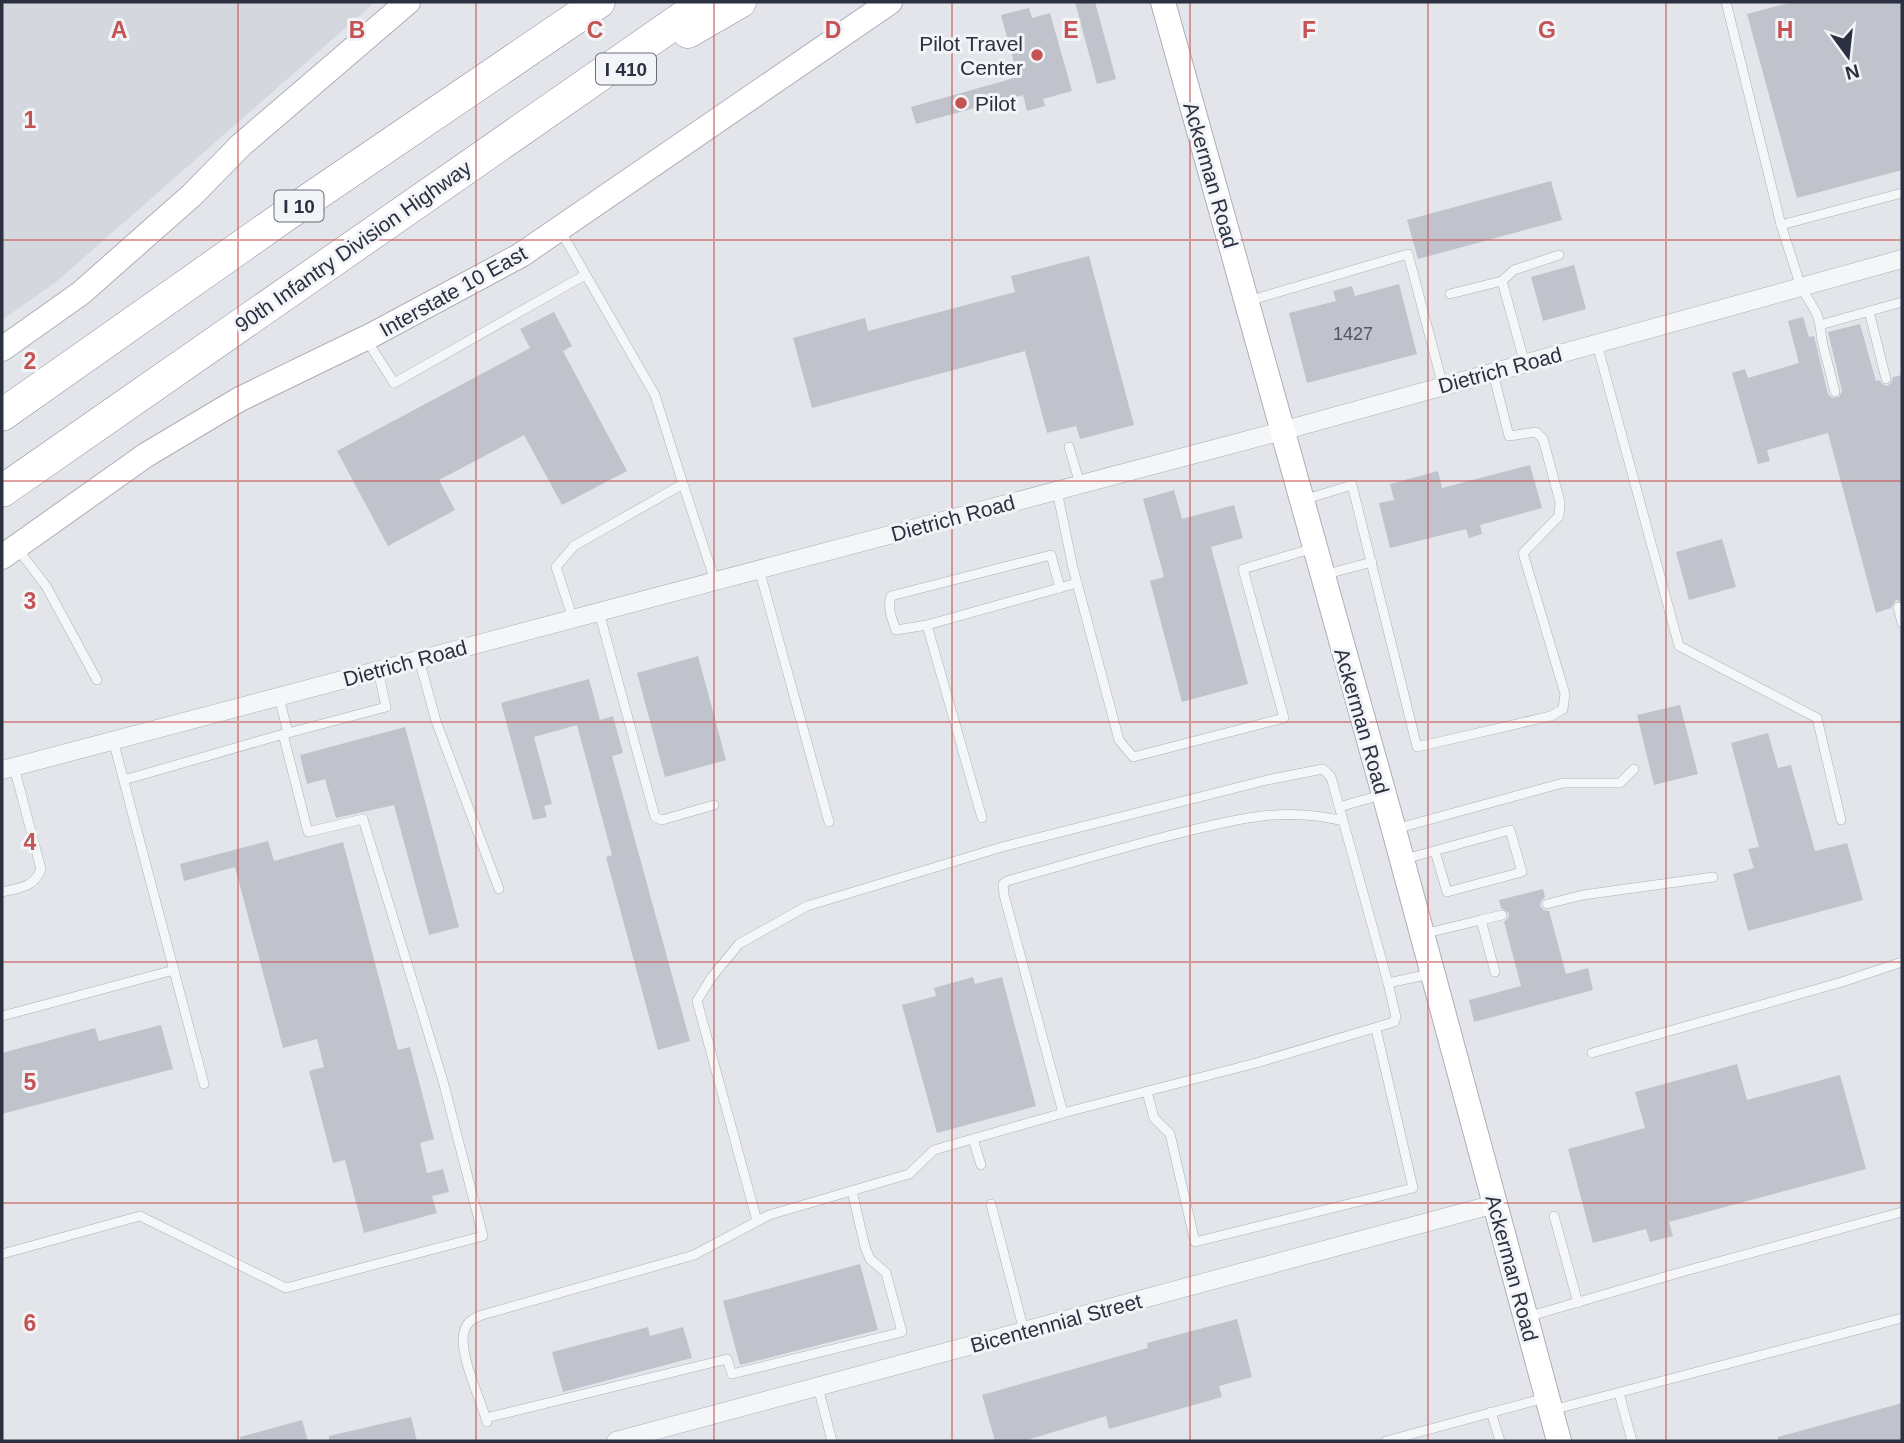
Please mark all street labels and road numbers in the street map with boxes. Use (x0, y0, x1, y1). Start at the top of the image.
road number: I 410 (596, 54, 656, 85)
street label: Ackerman Road (1179, 99, 1243, 251)
street label: 90th Infantry Division Highway (231, 155, 476, 336)
road number: I 10 (274, 190, 324, 222)
street label: Interstate 10 East (375, 241, 531, 341)
street label: Dietrich Road (1436, 342, 1564, 398)
street label: Dietrich Road (889, 490, 1017, 546)
street label: Dietrich Road (341, 635, 469, 691)
street label: Ackerman Road (1330, 645, 1394, 797)
street label: Ackerman Road (1481, 1192, 1543, 1344)
street label: Bicentennial Street (968, 1289, 1144, 1357)

